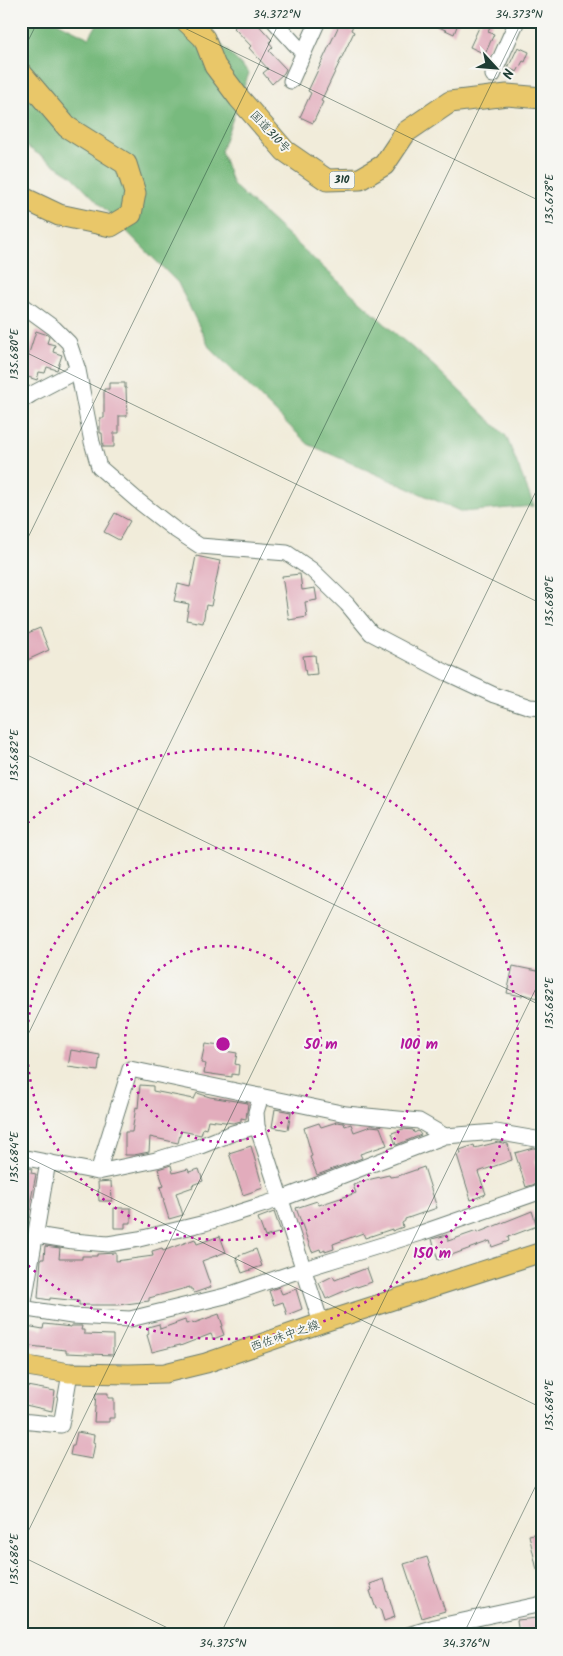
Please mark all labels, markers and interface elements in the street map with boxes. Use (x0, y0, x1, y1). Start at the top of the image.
text: 34.372°N (253, 5, 301, 24)
text: 34.373°N (495, 5, 543, 24)
north arrow (470, 42, 520, 92)
text: N (495, 64, 519, 82)
street label: 国道310号 (245, 106, 295, 158)
road number: 310 (330, 172, 354, 188)
text: 135.678°E (540, 173, 559, 224)
text: 135.680°E (5, 328, 24, 379)
text: 135.680°E (540, 575, 559, 626)
text: 135.682°E (5, 728, 24, 781)
text: 135.682°E (540, 976, 559, 1029)
text: 50 m (303, 1033, 338, 1057)
text: 100 m (400, 1033, 438, 1057)
centre of rings (214, 1035, 232, 1053)
text: 135.684°E (5, 1130, 24, 1183)
text: 150 m (413, 1242, 451, 1266)
street label: 西佐味中之線 (248, 1315, 322, 1357)
text: 135.684°E (540, 1378, 559, 1431)
text: 135.686°E (5, 1532, 24, 1585)
text: 34.375°N (199, 1634, 247, 1653)
text: 34.376°N (442, 1634, 490, 1653)

